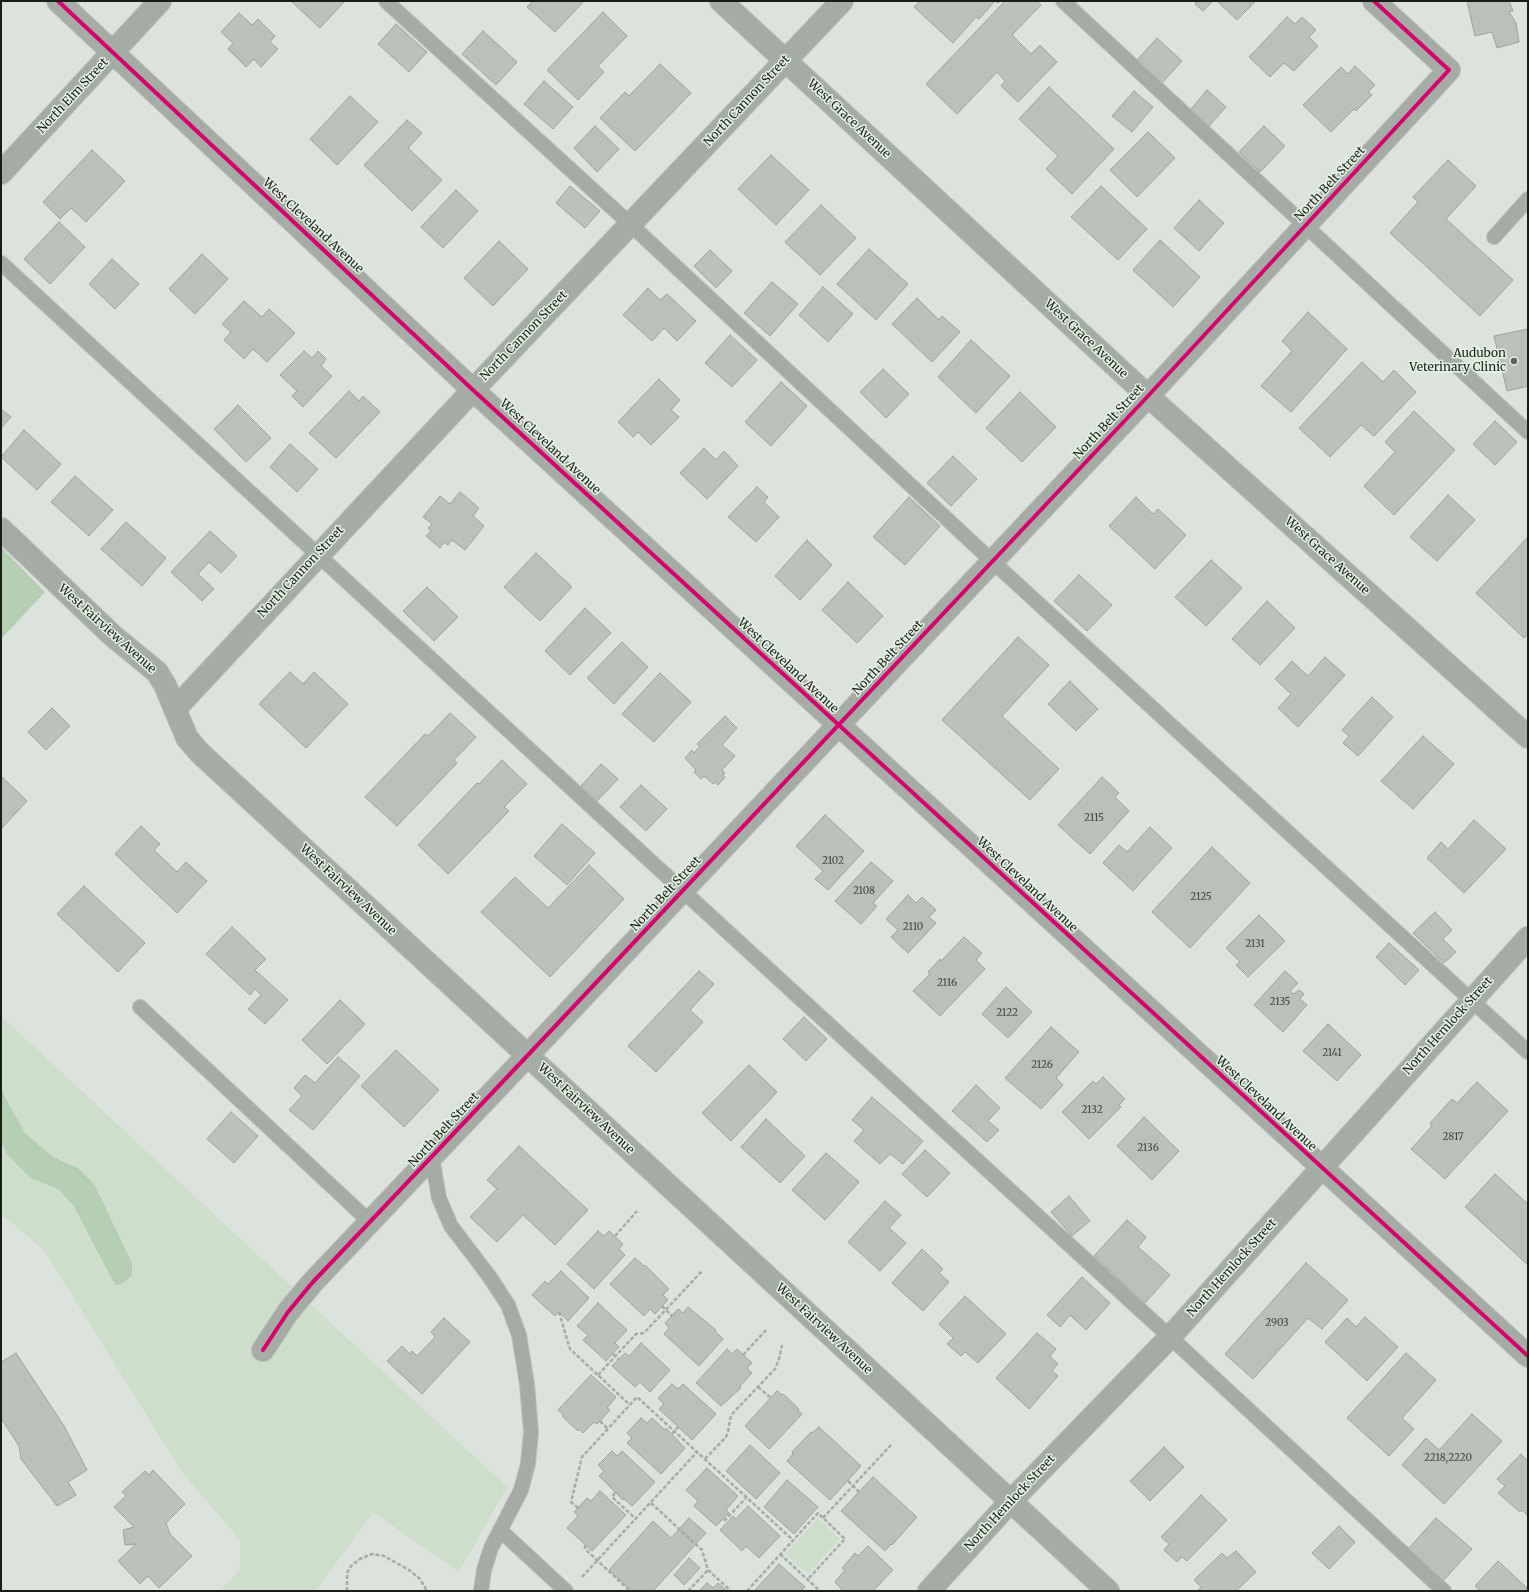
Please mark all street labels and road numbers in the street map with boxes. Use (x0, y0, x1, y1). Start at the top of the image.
street label: North Cannon Street (701, 52, 793, 150)
street label: North Elm Street (34, 55, 112, 137)
street label: West Grace Avenue (804, 77, 894, 161)
street label: North Belt Street (1292, 144, 1368, 224)
street label: West Cleveland Avenue (260, 176, 366, 276)
street label: North Cannon Street (477, 288, 571, 384)
street label: West Grace Avenue (1041, 297, 1131, 381)
street label: North Belt Street (1071, 382, 1147, 462)
street label: West Cleveland Avenue (497, 397, 603, 497)
street label: West Grace Avenue (1282, 514, 1372, 598)
street label: North Cannon Street (255, 523, 347, 621)
street label: West Fairview Avenue (55, 581, 159, 677)
street label: West Cleveland Avenue (735, 616, 841, 716)
street label: North Belt Street (850, 618, 926, 698)
street label: West Cleveland Avenue (974, 835, 1080, 935)
street label: West Fairview Avenue (297, 842, 399, 938)
street label: North Belt Street (628, 854, 704, 934)
street label: North Hemlock Street (1400, 974, 1496, 1078)
street label: West Cleveland Avenue (1213, 1054, 1319, 1154)
street label: West Fairview Avenue (535, 1061, 637, 1157)
street label: North Belt Street (406, 1090, 482, 1170)
street label: North Hemlock Street (1184, 1216, 1280, 1320)
street label: West Fairview Avenue (773, 1281, 875, 1377)
street label: North Hemlock Street (962, 1452, 1058, 1554)

